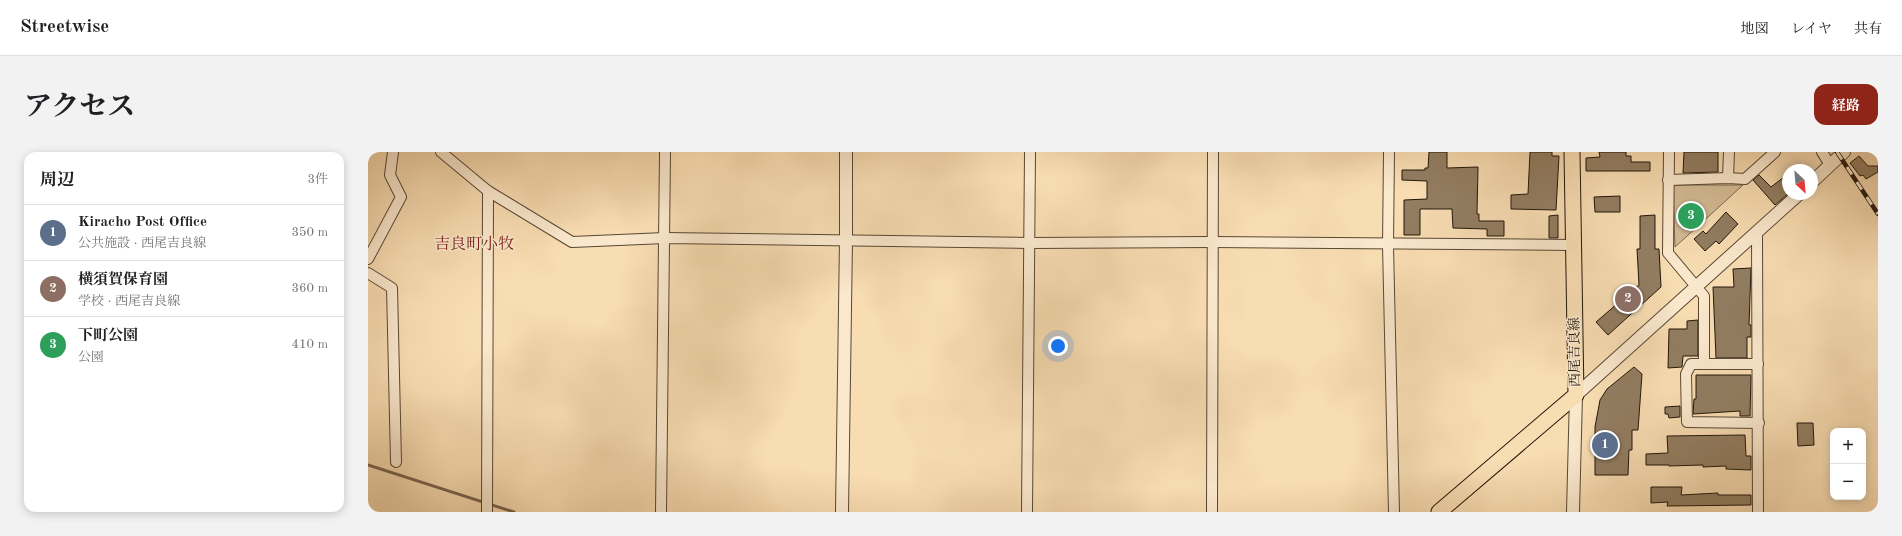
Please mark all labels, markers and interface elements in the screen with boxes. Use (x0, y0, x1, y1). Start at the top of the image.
text: Streetwise (20, 18, 109, 37)
text: 地図 (1741, 22, 1769, 36)
text: レイヤ (1791, 22, 1832, 36)
text: 共有 (1854, 22, 1882, 36)
button: 経路 (1814, 84, 1878, 125)
text: アクセス (24, 94, 135, 122)
north arrow (1782, 164, 1818, 200)
text: 周辺 (40, 172, 74, 189)
text: 3件 (307, 173, 328, 186)
pin: 3 (1678, 201, 1704, 231)
text: Kiracho Post Office (78, 215, 207, 230)
text: 1 (49, 226, 57, 239)
text: 350 m (291, 226, 328, 239)
district label: 吉良町小牧 (434, 235, 514, 253)
text: 公共施設 · 西尾吉良線 (78, 237, 206, 250)
text: 横須賀保育園 (78, 273, 168, 288)
text: 2 (49, 282, 57, 295)
text: 360 m (291, 282, 328, 295)
pin: 2 (1615, 284, 1641, 314)
text: 学校 · 西尾吉良線 (78, 295, 180, 308)
street label: 西尾吉良線 (1566, 317, 1583, 387)
text: 下町公園 (78, 329, 138, 344)
your location (1048, 336, 1068, 356)
text: 3 (49, 338, 57, 351)
text: 410 m (291, 338, 328, 351)
text: 公園 (78, 351, 104, 364)
map controls (1830, 428, 1866, 500)
button: + (1830, 428, 1866, 464)
pin: 1 (1592, 430, 1618, 460)
button: − (1830, 464, 1866, 500)

